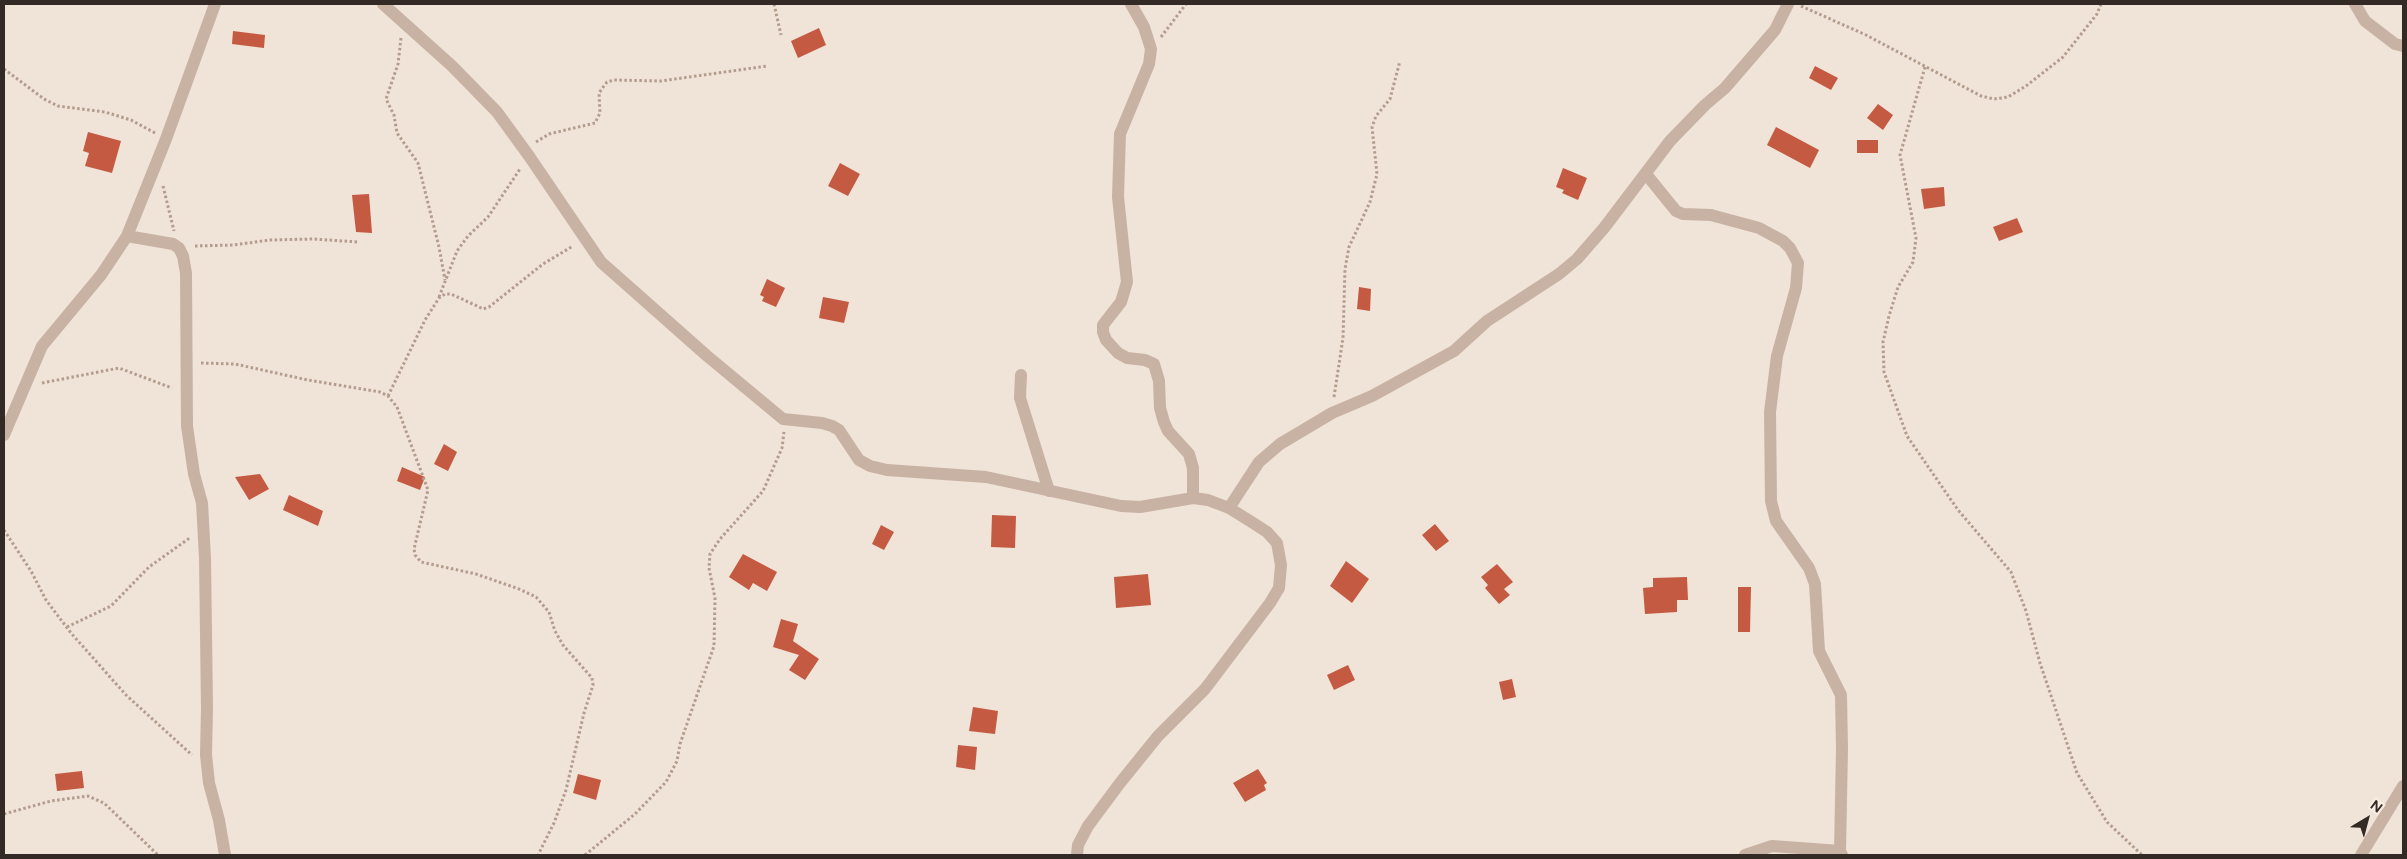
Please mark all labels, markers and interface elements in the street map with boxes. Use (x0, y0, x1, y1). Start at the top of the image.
north arrow (2342, 794, 2392, 844)
text: N (2367, 797, 2386, 817)

